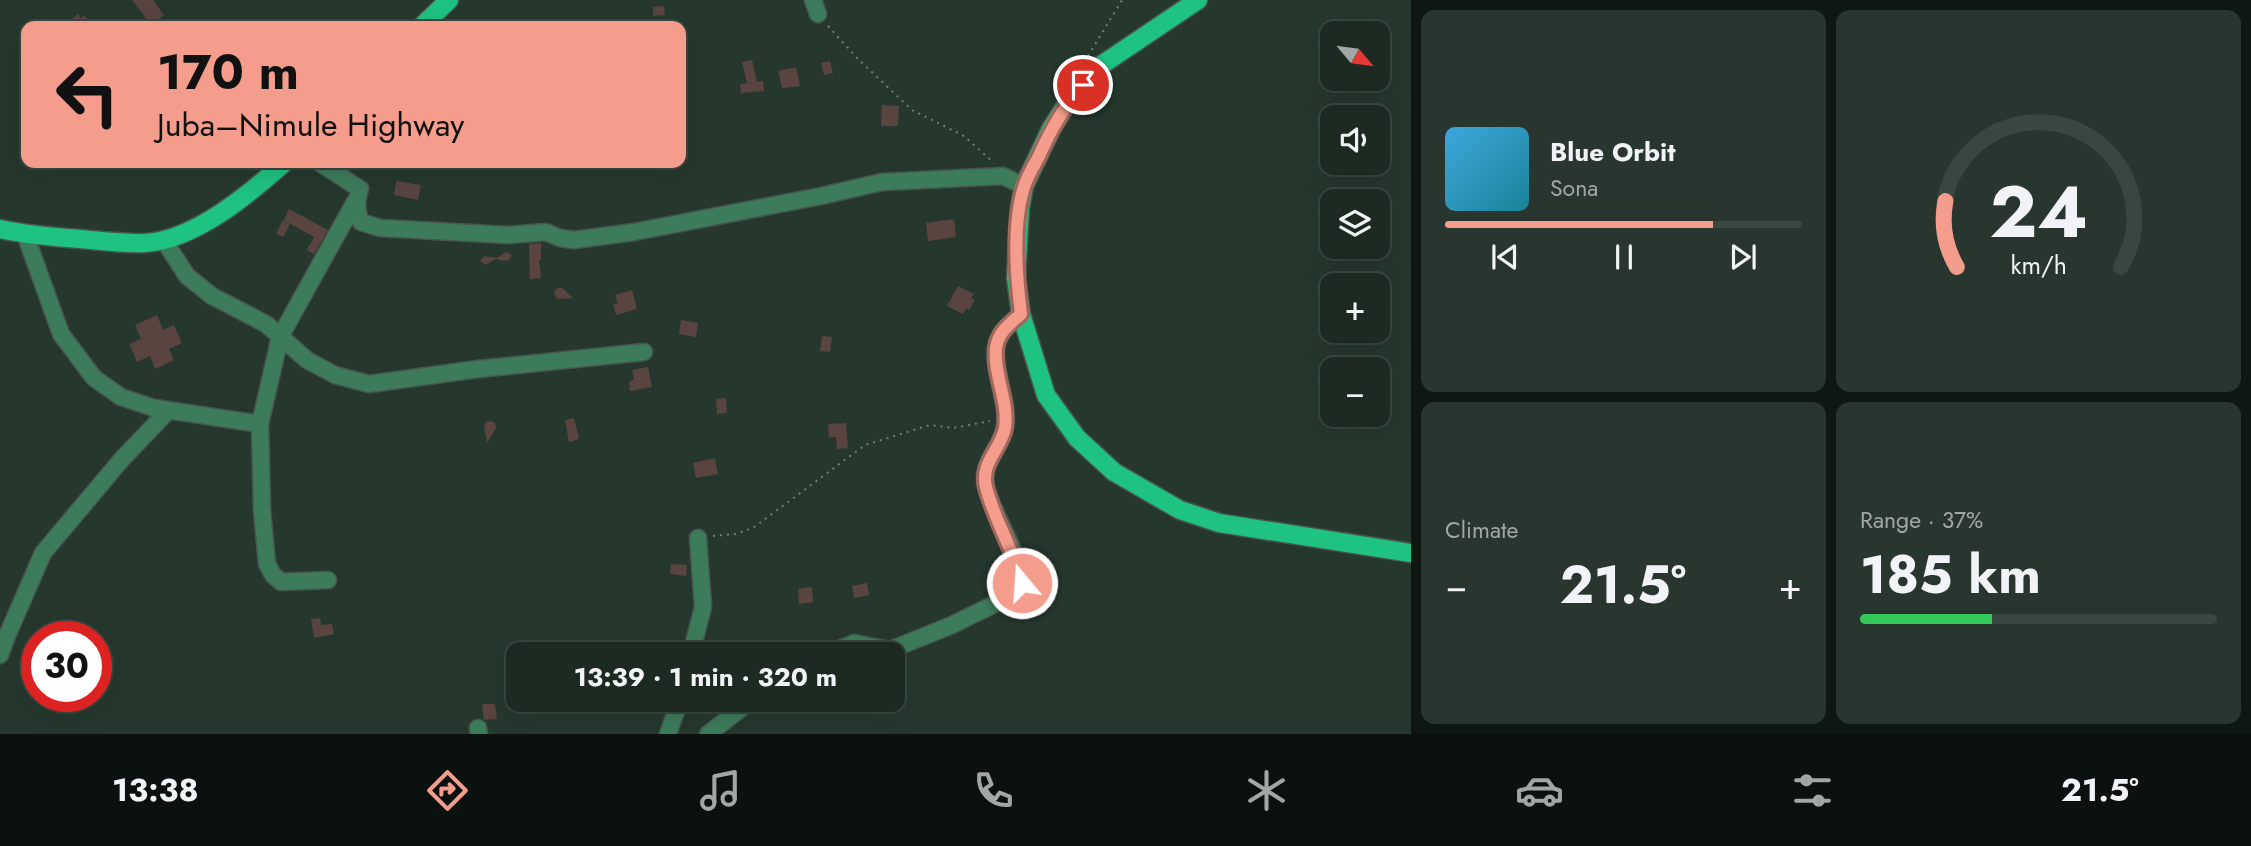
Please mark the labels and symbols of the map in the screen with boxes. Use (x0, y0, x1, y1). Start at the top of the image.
north arrow (1320, 21, 1390, 91)
pin (1053, 55, 1113, 115)
position arrow (985, 546, 1059, 620)
speed limit sign: 30 (21, 621, 112, 712)

